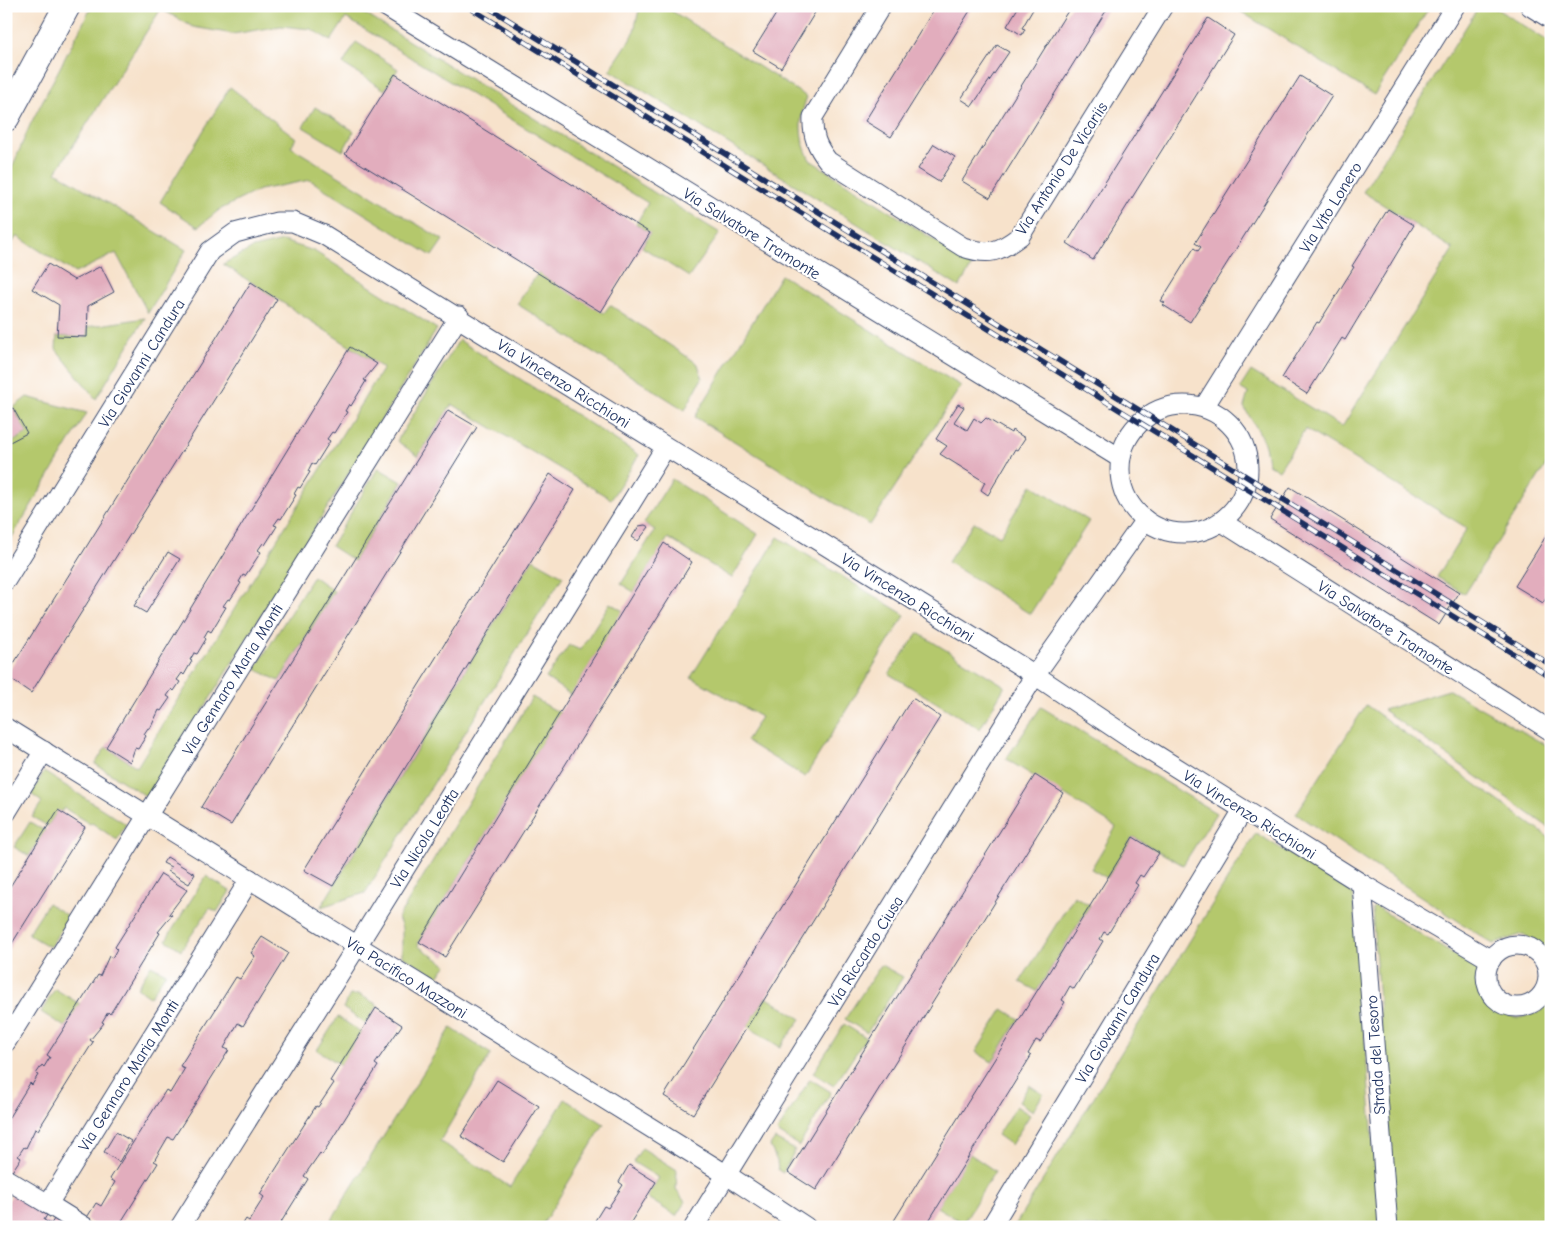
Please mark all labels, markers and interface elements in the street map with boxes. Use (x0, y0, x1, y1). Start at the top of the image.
street label: Via Antonio De Vicariis (1012, 98, 1112, 238)
street label: Via Vito Lonero (1296, 159, 1366, 256)
street label: Via Salvatore Tramonte (680, 184, 823, 283)
street label: Via Giovanni Candura (95, 296, 189, 431)
street label: Via Vincenzo Ricchioni (494, 336, 633, 432)
street label: Via Vincenzo Ricchioni (838, 550, 977, 646)
street label: Via Salvatore Tramonte (1314, 577, 1457, 679)
street label: Via Gennaro Maria Monti (179, 600, 287, 759)
street label: Via Vincenzo Ricchioni (1180, 767, 1319, 863)
street label: Via Nicola Leotta (387, 785, 463, 892)
street label: Via Riccardo Ciusa (824, 893, 907, 1010)
street label: Via Pacifico Mazzoni (343, 933, 470, 1022)
street label: Via Giovanni Candura (1072, 950, 1164, 1087)
street label: Strada del Tesoro (1363, 995, 1389, 1115)
street label: Via Gennaro Maria Monti (75, 996, 183, 1155)

